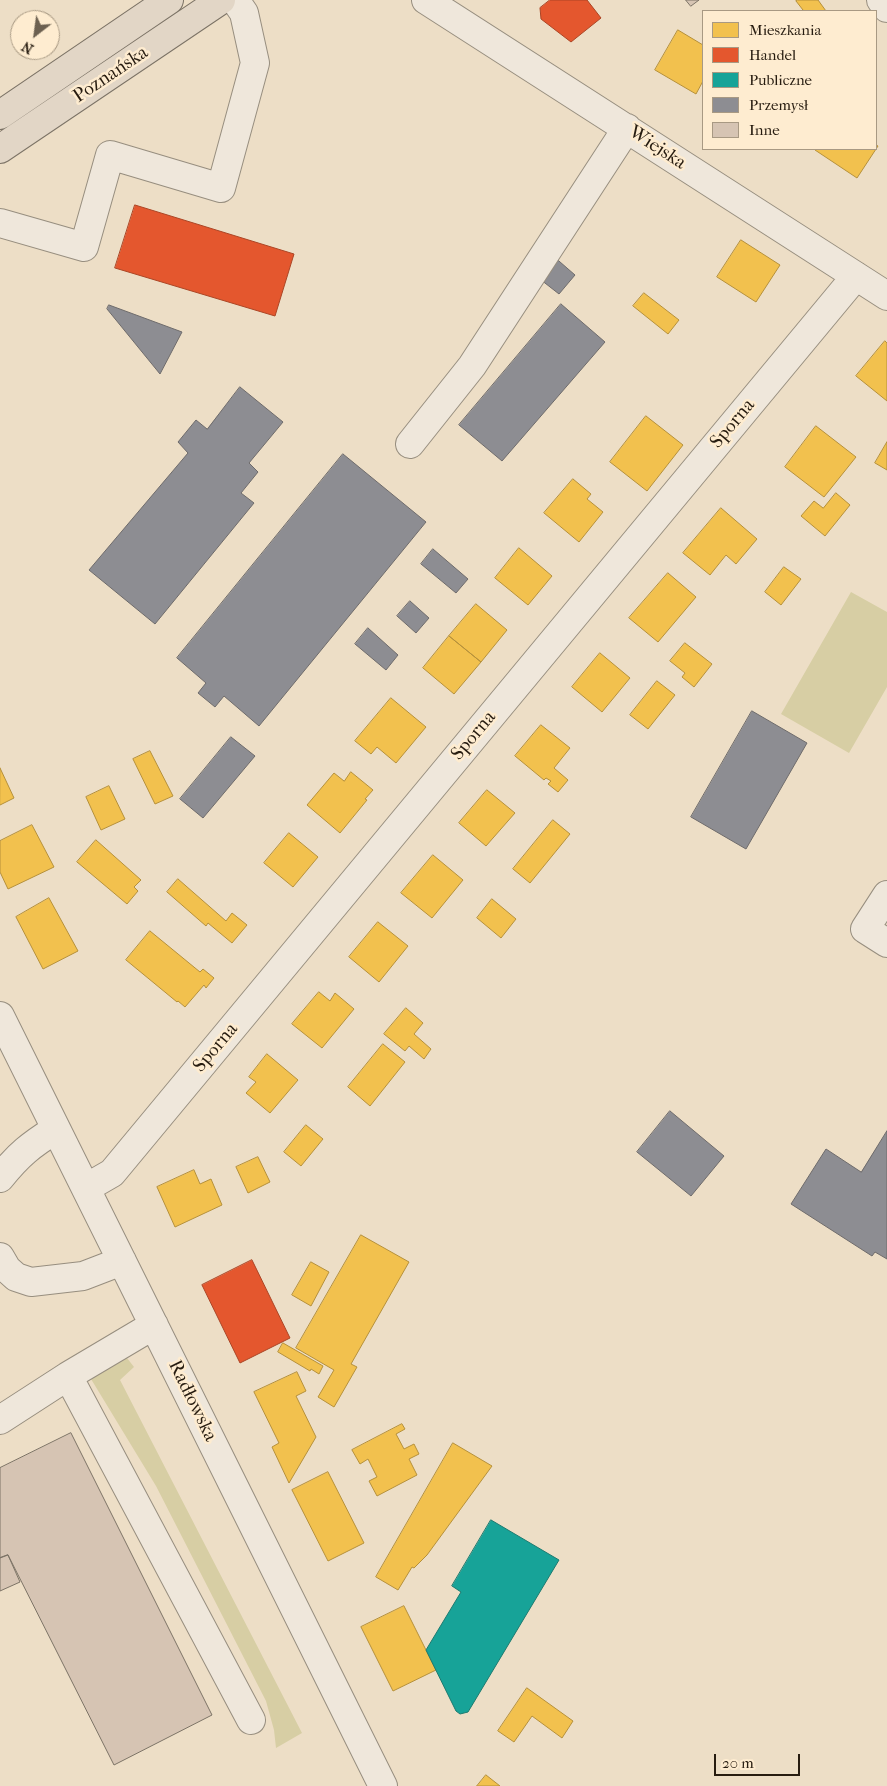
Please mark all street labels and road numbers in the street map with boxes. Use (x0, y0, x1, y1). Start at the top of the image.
street label: Poznańska (69, 42, 153, 108)
street label: Wiejska (624, 121, 690, 175)
street label: Sporna (706, 395, 760, 453)
street label: Sporna (447, 707, 501, 765)
street label: Sporna (189, 1019, 243, 1077)
street label: Radłowska (163, 1357, 221, 1445)

